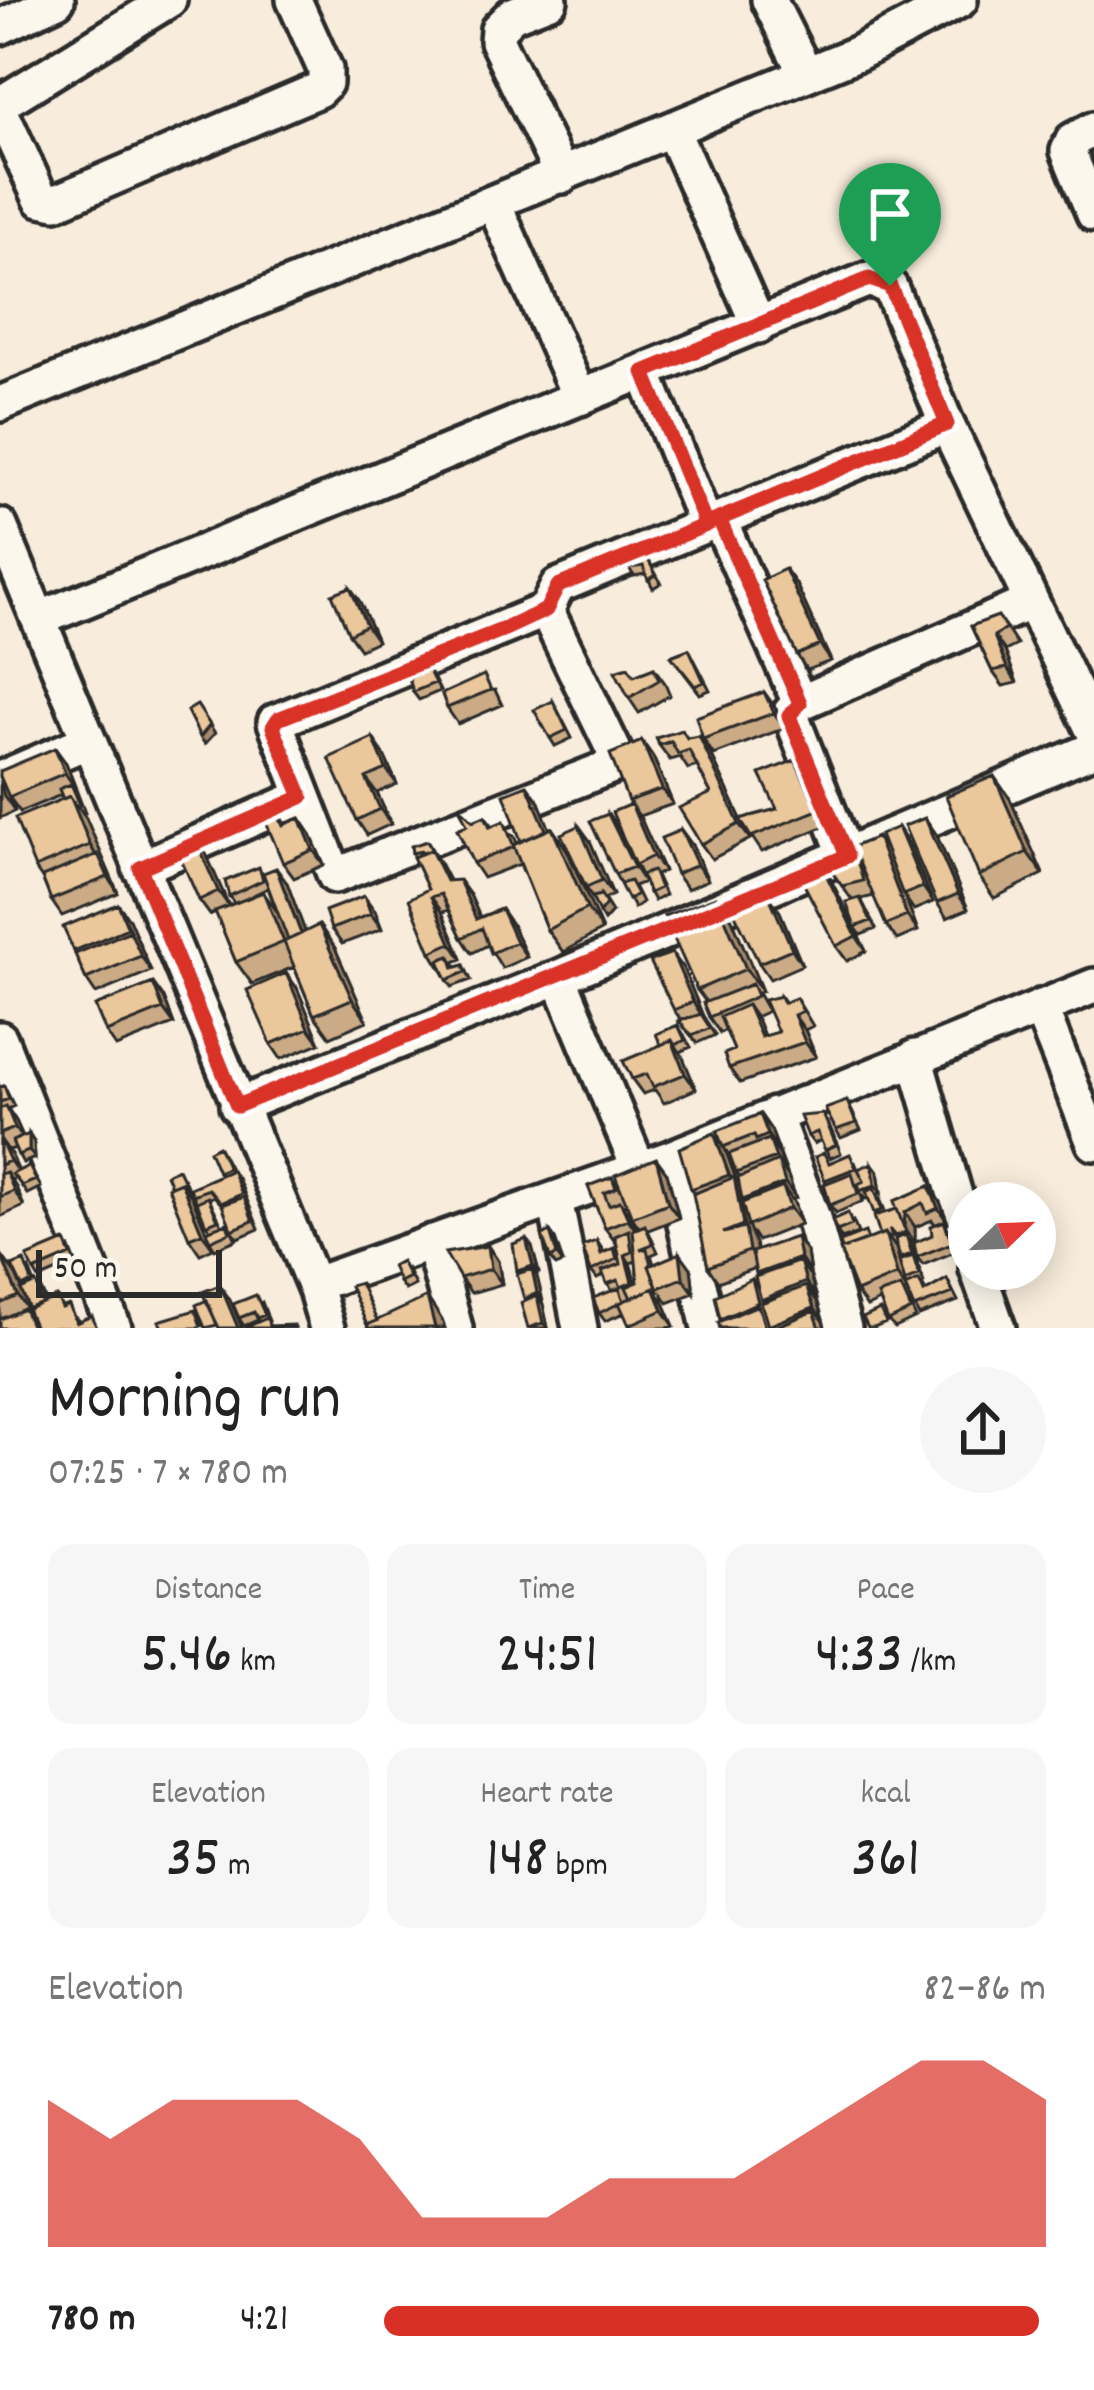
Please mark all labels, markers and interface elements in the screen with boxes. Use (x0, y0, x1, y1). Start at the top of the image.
pin (839, 163, 941, 286)
icon: arrive (857, 181, 923, 247)
north arrow (948, 1182, 1056, 1290)
map controls (948, 1182, 1056, 1290)
scale bar (36, 1244, 222, 1297)
text: 50 m (54, 1247, 118, 1294)
text: Morning run (48, 1356, 341, 1450)
button: share (920, 1367, 1046, 1493)
text: 07:25 · 7 × 780 m (48, 1448, 288, 1503)
text: Distance (155, 1568, 262, 1615)
text: Time (519, 1568, 575, 1615)
text: Pace (857, 1568, 915, 1615)
text: 5.46 (140, 1615, 232, 1701)
text: 24:51 (496, 1615, 598, 1701)
text: 4:33 (815, 1615, 903, 1701)
text: km (232, 1640, 276, 1687)
text: /km (903, 1640, 956, 1687)
text: Elevation (151, 1772, 266, 1819)
text: Heart rate (480, 1772, 614, 1819)
text: kcal (861, 1772, 911, 1819)
text: 35 (166, 1819, 220, 1905)
text: 148 (486, 1819, 548, 1905)
text: 361 (851, 1819, 920, 1905)
text: m (220, 1844, 251, 1891)
text: bpm (548, 1844, 608, 1891)
text: Elevation (48, 1964, 184, 2019)
text: 82–86 m (924, 1964, 1046, 2019)
text: 780 m (48, 2294, 136, 2349)
text: 4:21 (240, 2294, 288, 2349)

